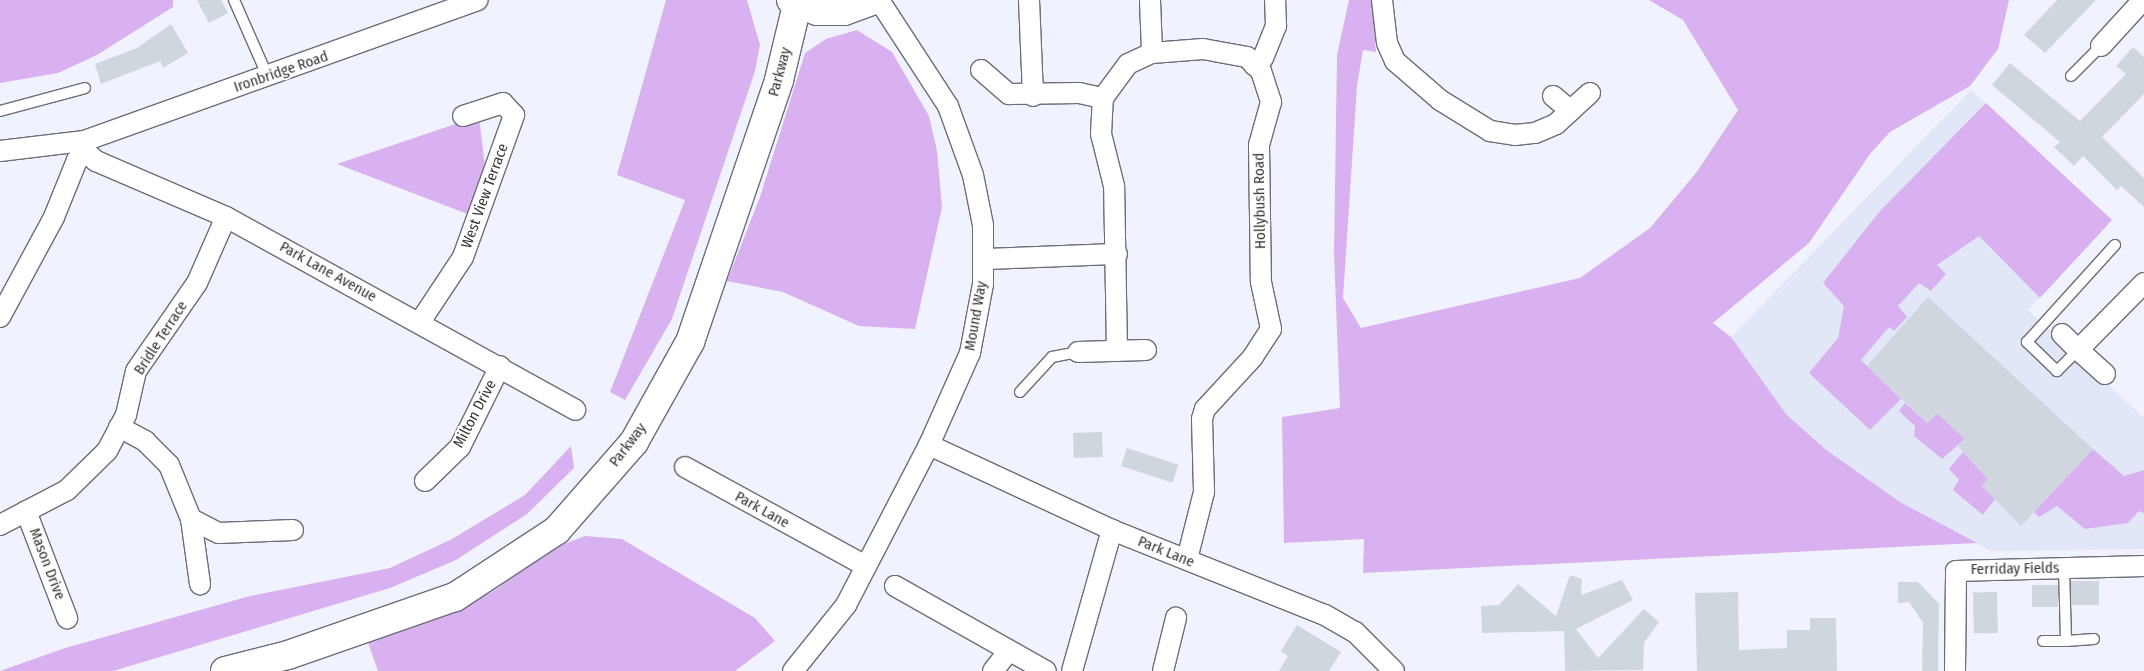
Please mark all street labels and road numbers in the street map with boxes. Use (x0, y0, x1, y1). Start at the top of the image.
street label: Parkway (765, 45, 795, 99)
street label: Ironbridge Road (232, 47, 330, 97)
street label: West View Terrace (458, 141, 512, 251)
street label: Hollybush Road (1250, 153, 1270, 249)
street label: Park Lane Avenue (276, 238, 380, 306)
street label: Mound Way (961, 280, 991, 352)
street label: Bridle Terrace (130, 298, 192, 378)
street label: Milton Drive (450, 377, 500, 451)
street label: Parkway (606, 420, 650, 470)
street label: Park Lane (732, 488, 792, 532)
street label: Mason Drive (25, 526, 69, 602)
street label: Park Lane (1135, 533, 1197, 571)
street label: Ferriday Fields (1971, 559, 2059, 579)

